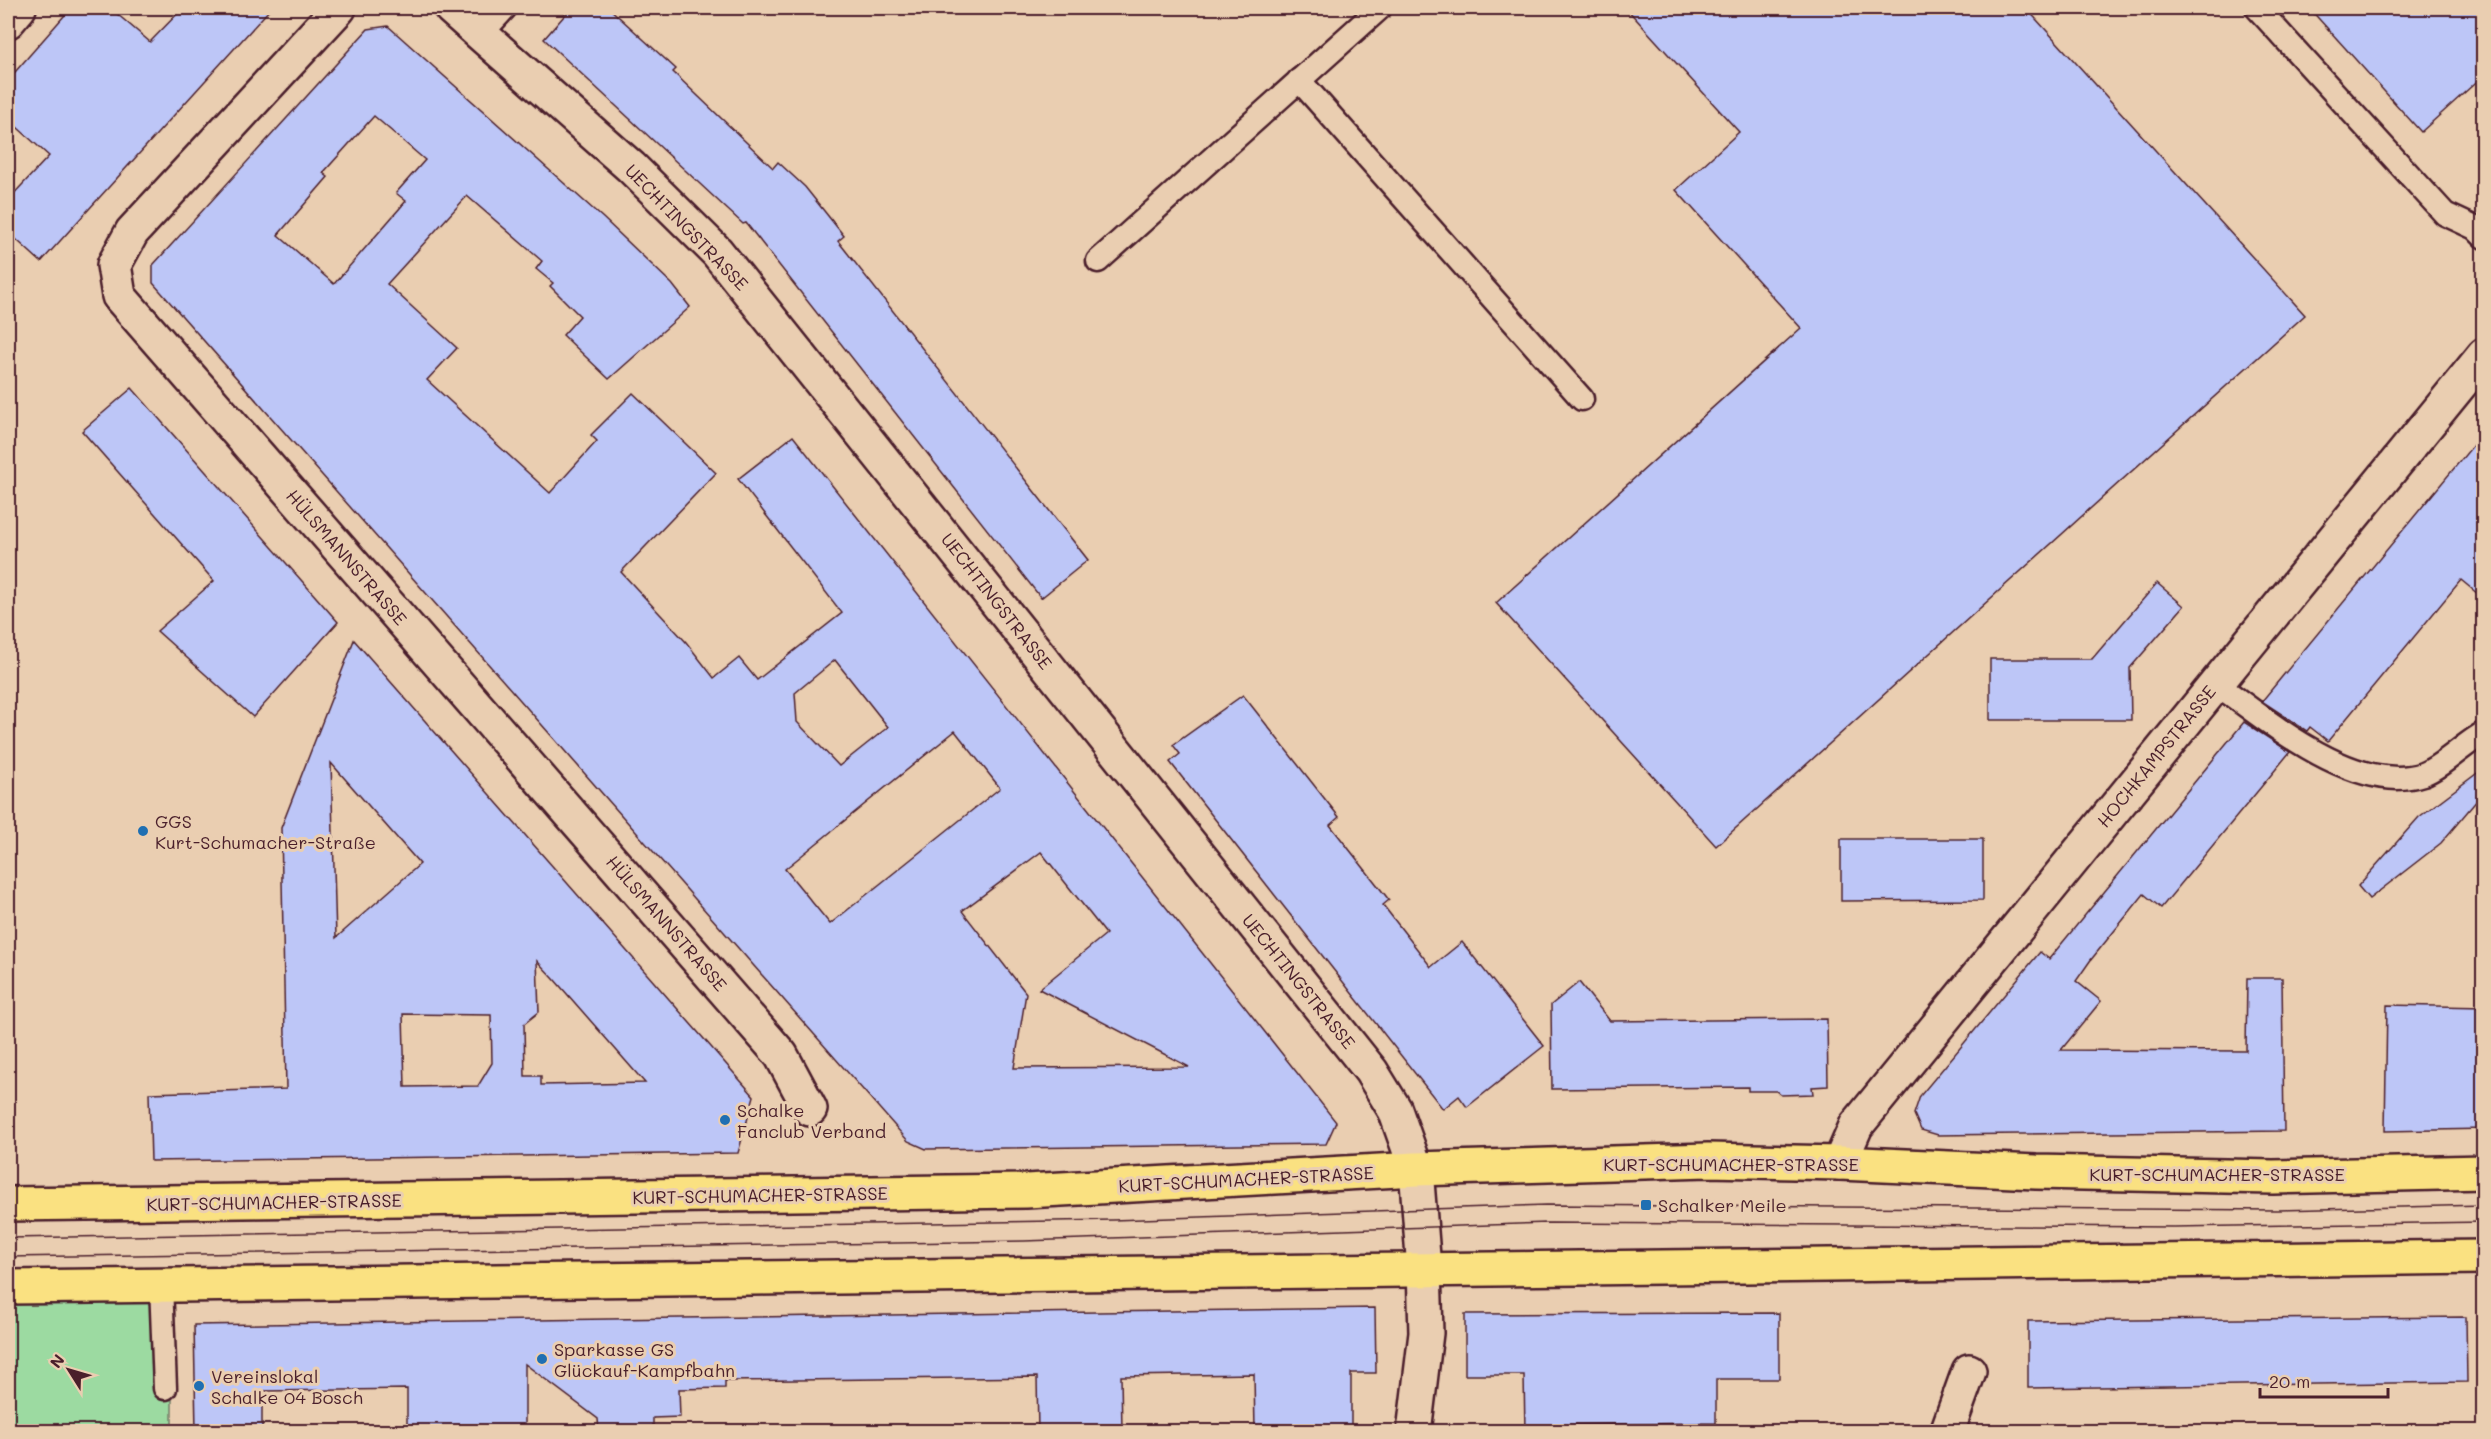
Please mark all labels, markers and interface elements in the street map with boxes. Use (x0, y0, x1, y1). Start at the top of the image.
street label: UECHTINGSTRASSE (620, 158, 754, 296)
street label: HÜLSMANNSTRASSE (281, 484, 413, 630)
street label: UECHTINGSTRASSE (936, 528, 1058, 674)
street label: HOCHKAMPSTRASSE (2091, 680, 2221, 832)
place label: GGS Kurt-Schumacher-Straße (155, 809, 376, 854)
marker: GGS Kurt-Schumacher-Straße (136, 824, 150, 838)
street label: HÜLSMANNSTRASSE (601, 850, 733, 996)
street label: UECHTINGSTRASSE (1237, 908, 1361, 1054)
place label: Schalke Fanclub Verband (737, 1098, 886, 1143)
marker: Schalke Fanclub Verband (718, 1113, 732, 1127)
street label: KURT-SCHUMACHER-STRASSE (1603, 1152, 1859, 1176)
street label: KURT-SCHUMACHER-STRASSE (1118, 1160, 1374, 1198)
street label: KURT-SCHUMACHER-STRASSE (2089, 1162, 2345, 1186)
street label: KURT-SCHUMACHER-STRASSE (632, 1181, 888, 1209)
street label: KURT-SCHUMACHER-STRASSE (146, 1188, 402, 1216)
place label: Schalker Meile (1658, 1193, 1787, 1217)
marker: Schalker Meile (1639, 1198, 1653, 1212)
place label: Sparkasse GS Glückauf-Kampfbahn (554, 1337, 735, 1382)
north arrow (39, 1340, 99, 1400)
text: N (45, 1349, 69, 1372)
marker: Sparkasse GS Glückauf-Kampfbahn (535, 1352, 549, 1366)
scale bar (2260, 1361, 2388, 1399)
place label: Vereinslokal Schalke 04 Bosch (211, 1364, 363, 1409)
text: 20 m (2269, 1369, 2310, 1393)
marker: Vereinslokal Schalke 04 Bosch (192, 1379, 206, 1393)

